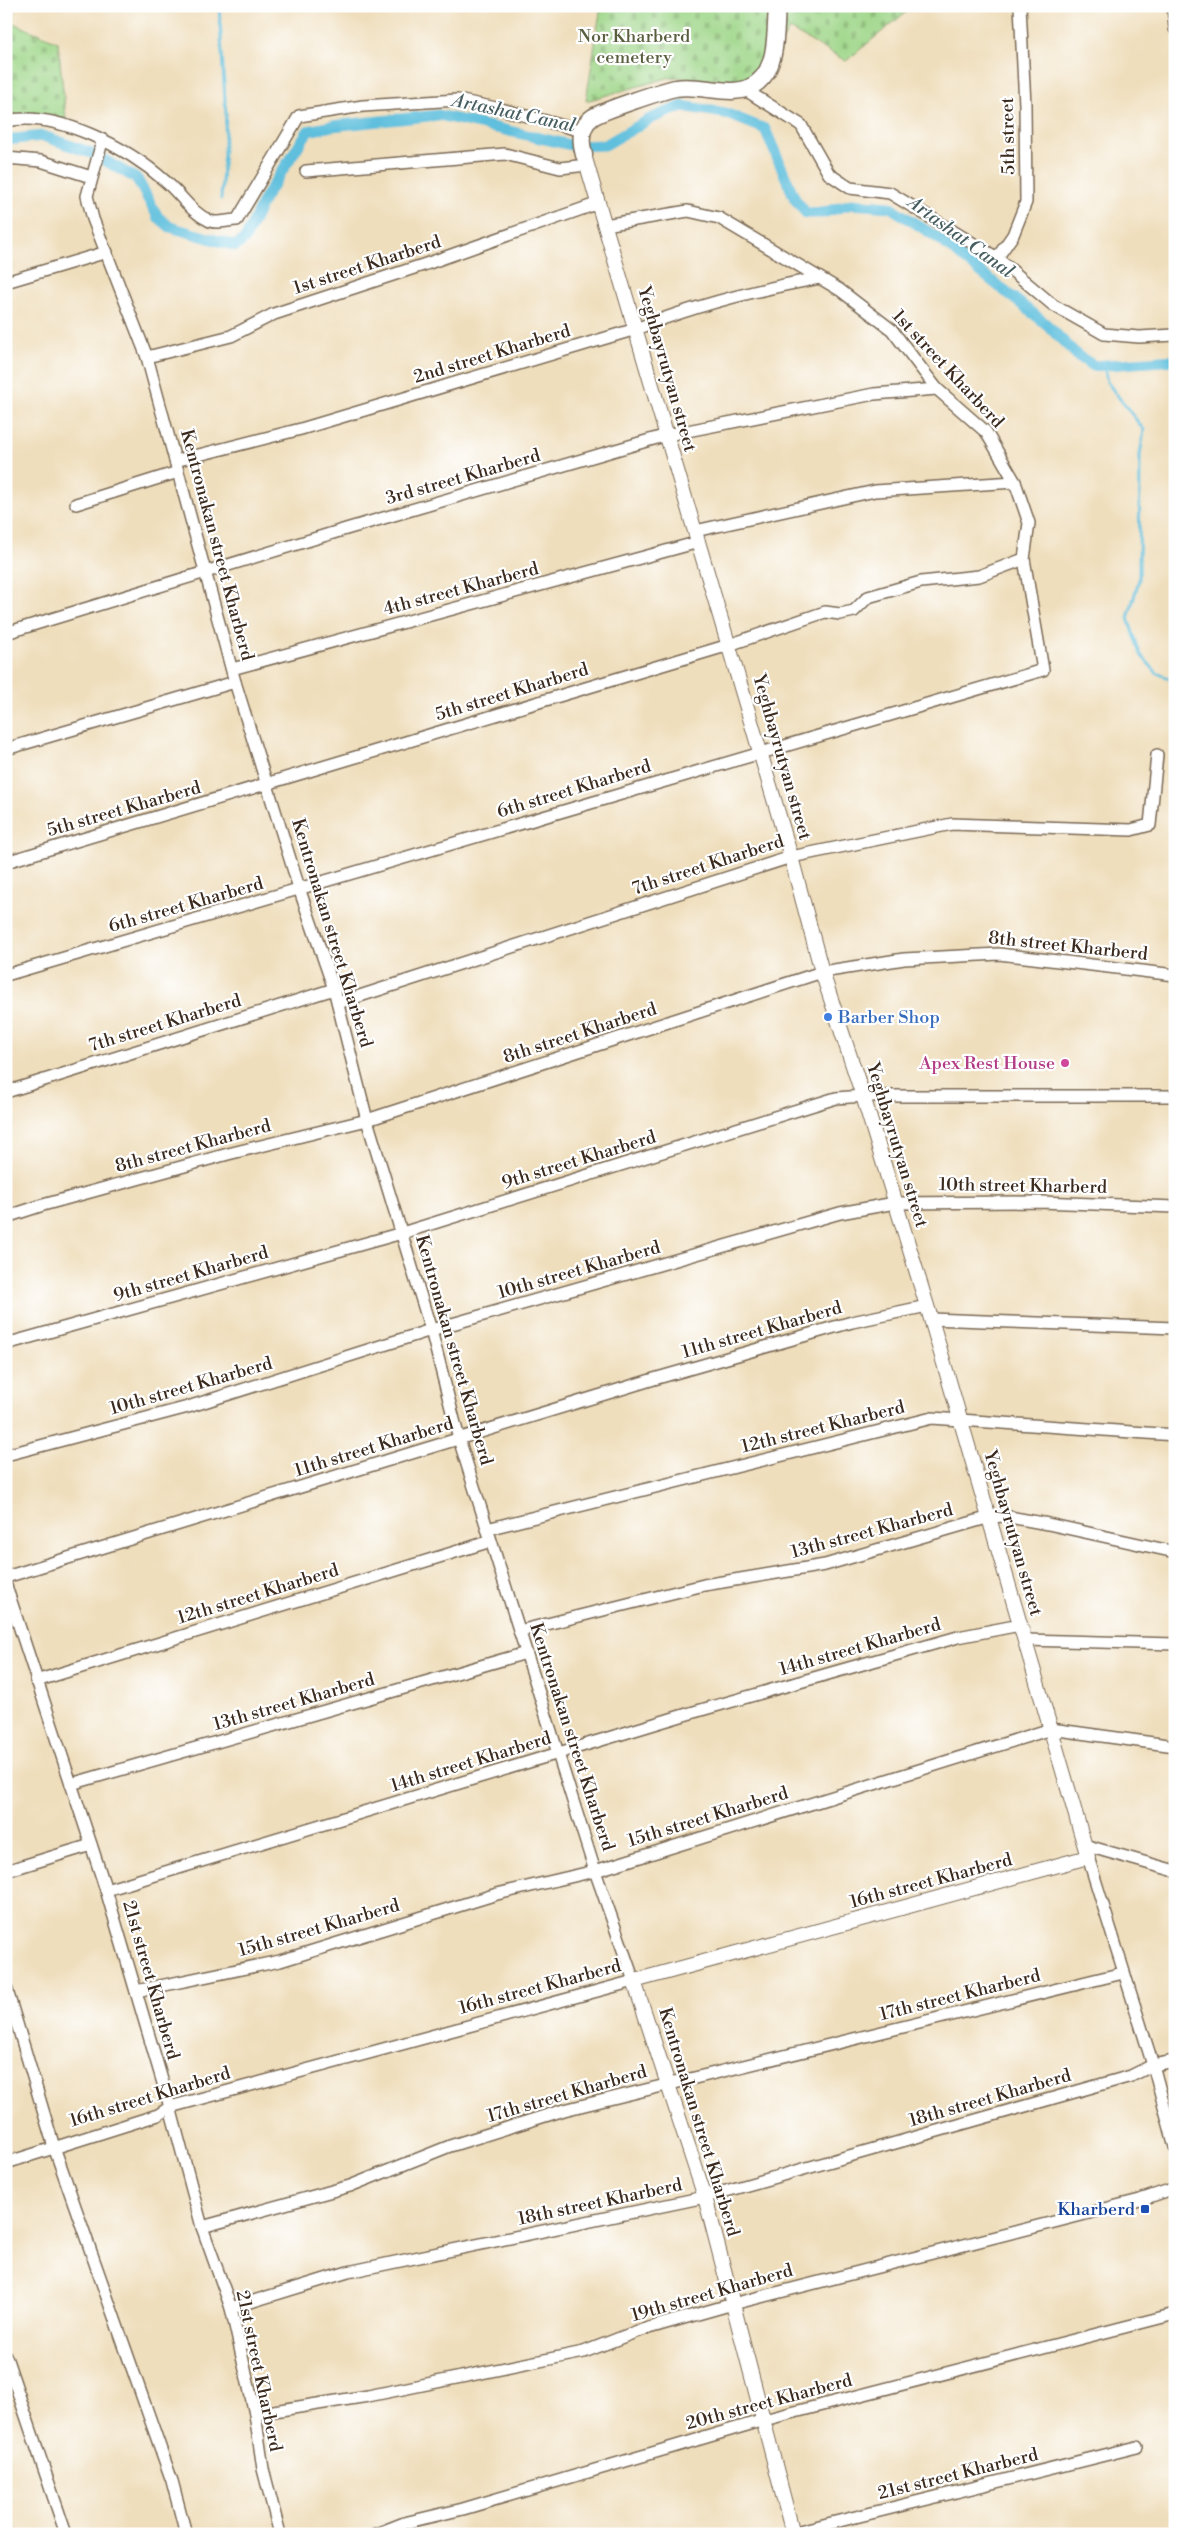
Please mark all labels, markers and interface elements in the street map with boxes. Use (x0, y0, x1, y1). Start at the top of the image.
park label: Nor Kharberd cemetery (578, 25, 691, 69)
water label: Artashat Canal (448, 88, 578, 138)
street label: 5th street (996, 96, 1020, 175)
water label: Artashat Canal (902, 189, 1019, 284)
street label: 1st street Kharberd (290, 230, 445, 300)
street label: Yeghbayrutyan street (632, 283, 702, 455)
street label: 1st street Kharberd (887, 305, 1009, 434)
street label: 2nd street Kharberd (411, 319, 574, 389)
street label: Kentronakan street Kharberd (175, 427, 259, 664)
street label: 3rd street Kharberd (383, 444, 544, 510)
street label: 4th street Kharberd (381, 557, 542, 621)
street label: 5th street Kharberd (433, 658, 592, 726)
street label: Yeghbayrutyan street (747, 671, 817, 843)
street label: 6th street Kharberd (494, 754, 655, 823)
street label: 5th street Kharberd (44, 776, 204, 842)
street label: Kentronakan street Kharberd (286, 816, 378, 1051)
street label: 7th street Kharberd (629, 829, 788, 900)
street label: 6th street Kharberd (106, 872, 267, 938)
street label: 8th street Kharberd (987, 926, 1150, 966)
street label: 7th street Kharberd (86, 989, 245, 1057)
street label: 8th street Kharberd (500, 997, 660, 1069)
place label: Barber Shop (837, 1006, 940, 1029)
marker: Barber Shop (822, 1011, 834, 1023)
place label: Apex Rest House (918, 1052, 1055, 1075)
marker: Apex Rest House (1059, 1057, 1071, 1069)
street label: Yeghbayrutyan street (861, 1059, 933, 1231)
street label: 8th street Kharberd (113, 1114, 274, 1178)
street label: 9th street Kharberd (499, 1125, 660, 1194)
street label: 10th street Kharberd (939, 1173, 1108, 1199)
street label: Kentronakan street Kharberd (410, 1232, 498, 1468)
street label: 10th street Kharberd (495, 1236, 664, 1304)
street label: 9th street Kharberd (111, 1241, 272, 1307)
street label: 11th street Kharberd (679, 1296, 845, 1364)
street label: 10th street Kharberd (107, 1352, 276, 1420)
street label: 12th street Kharberd (739, 1395, 908, 1458)
street label: 11th street Kharberd (292, 1412, 457, 1482)
street label: Yeghbayrutyan street (978, 1447, 1048, 1619)
street label: 13th street Kharberd (788, 1498, 956, 1564)
street label: 12th street Kharberd (175, 1558, 342, 1629)
street label: 14th street Kharberd (777, 1613, 944, 1681)
street label: Kentronakan street Kharberd (524, 1620, 620, 1855)
street label: 13th street Kharberd (211, 1668, 378, 1736)
street label: 14th street Kharberd (388, 1726, 555, 1797)
street label: 15th street Kharberd (625, 1781, 792, 1852)
street label: 16th street Kharberd (847, 1848, 1015, 1914)
street label: 15th street Kharberd (236, 1894, 403, 1962)
street label: 21st street Kharberd (117, 1898, 185, 2063)
street label: 16th street Kharberd (456, 1954, 624, 2020)
street label: 17th street Kharberd (877, 1964, 1044, 2026)
street label: Kentronakan street Kharberd (653, 2005, 745, 2240)
street label: 17th street Kharberd (485, 2060, 650, 2128)
street label: 16th street Kharberd (67, 2061, 234, 2132)
street label: 18th street Kharberd (906, 2064, 1074, 2132)
street label: 18th street Kharberd (516, 2173, 685, 2231)
place label: Kharberd (1057, 2198, 1136, 2221)
marker: Kharberd (1139, 2203, 1151, 2215)
street label: 19th street Kharberd (628, 2259, 796, 2327)
street label: 21st street Kharberd (231, 2288, 288, 2455)
street label: 20th street Kharberd (683, 2369, 855, 2435)
street label: 21st street Kharberd (875, 2443, 1041, 2505)

